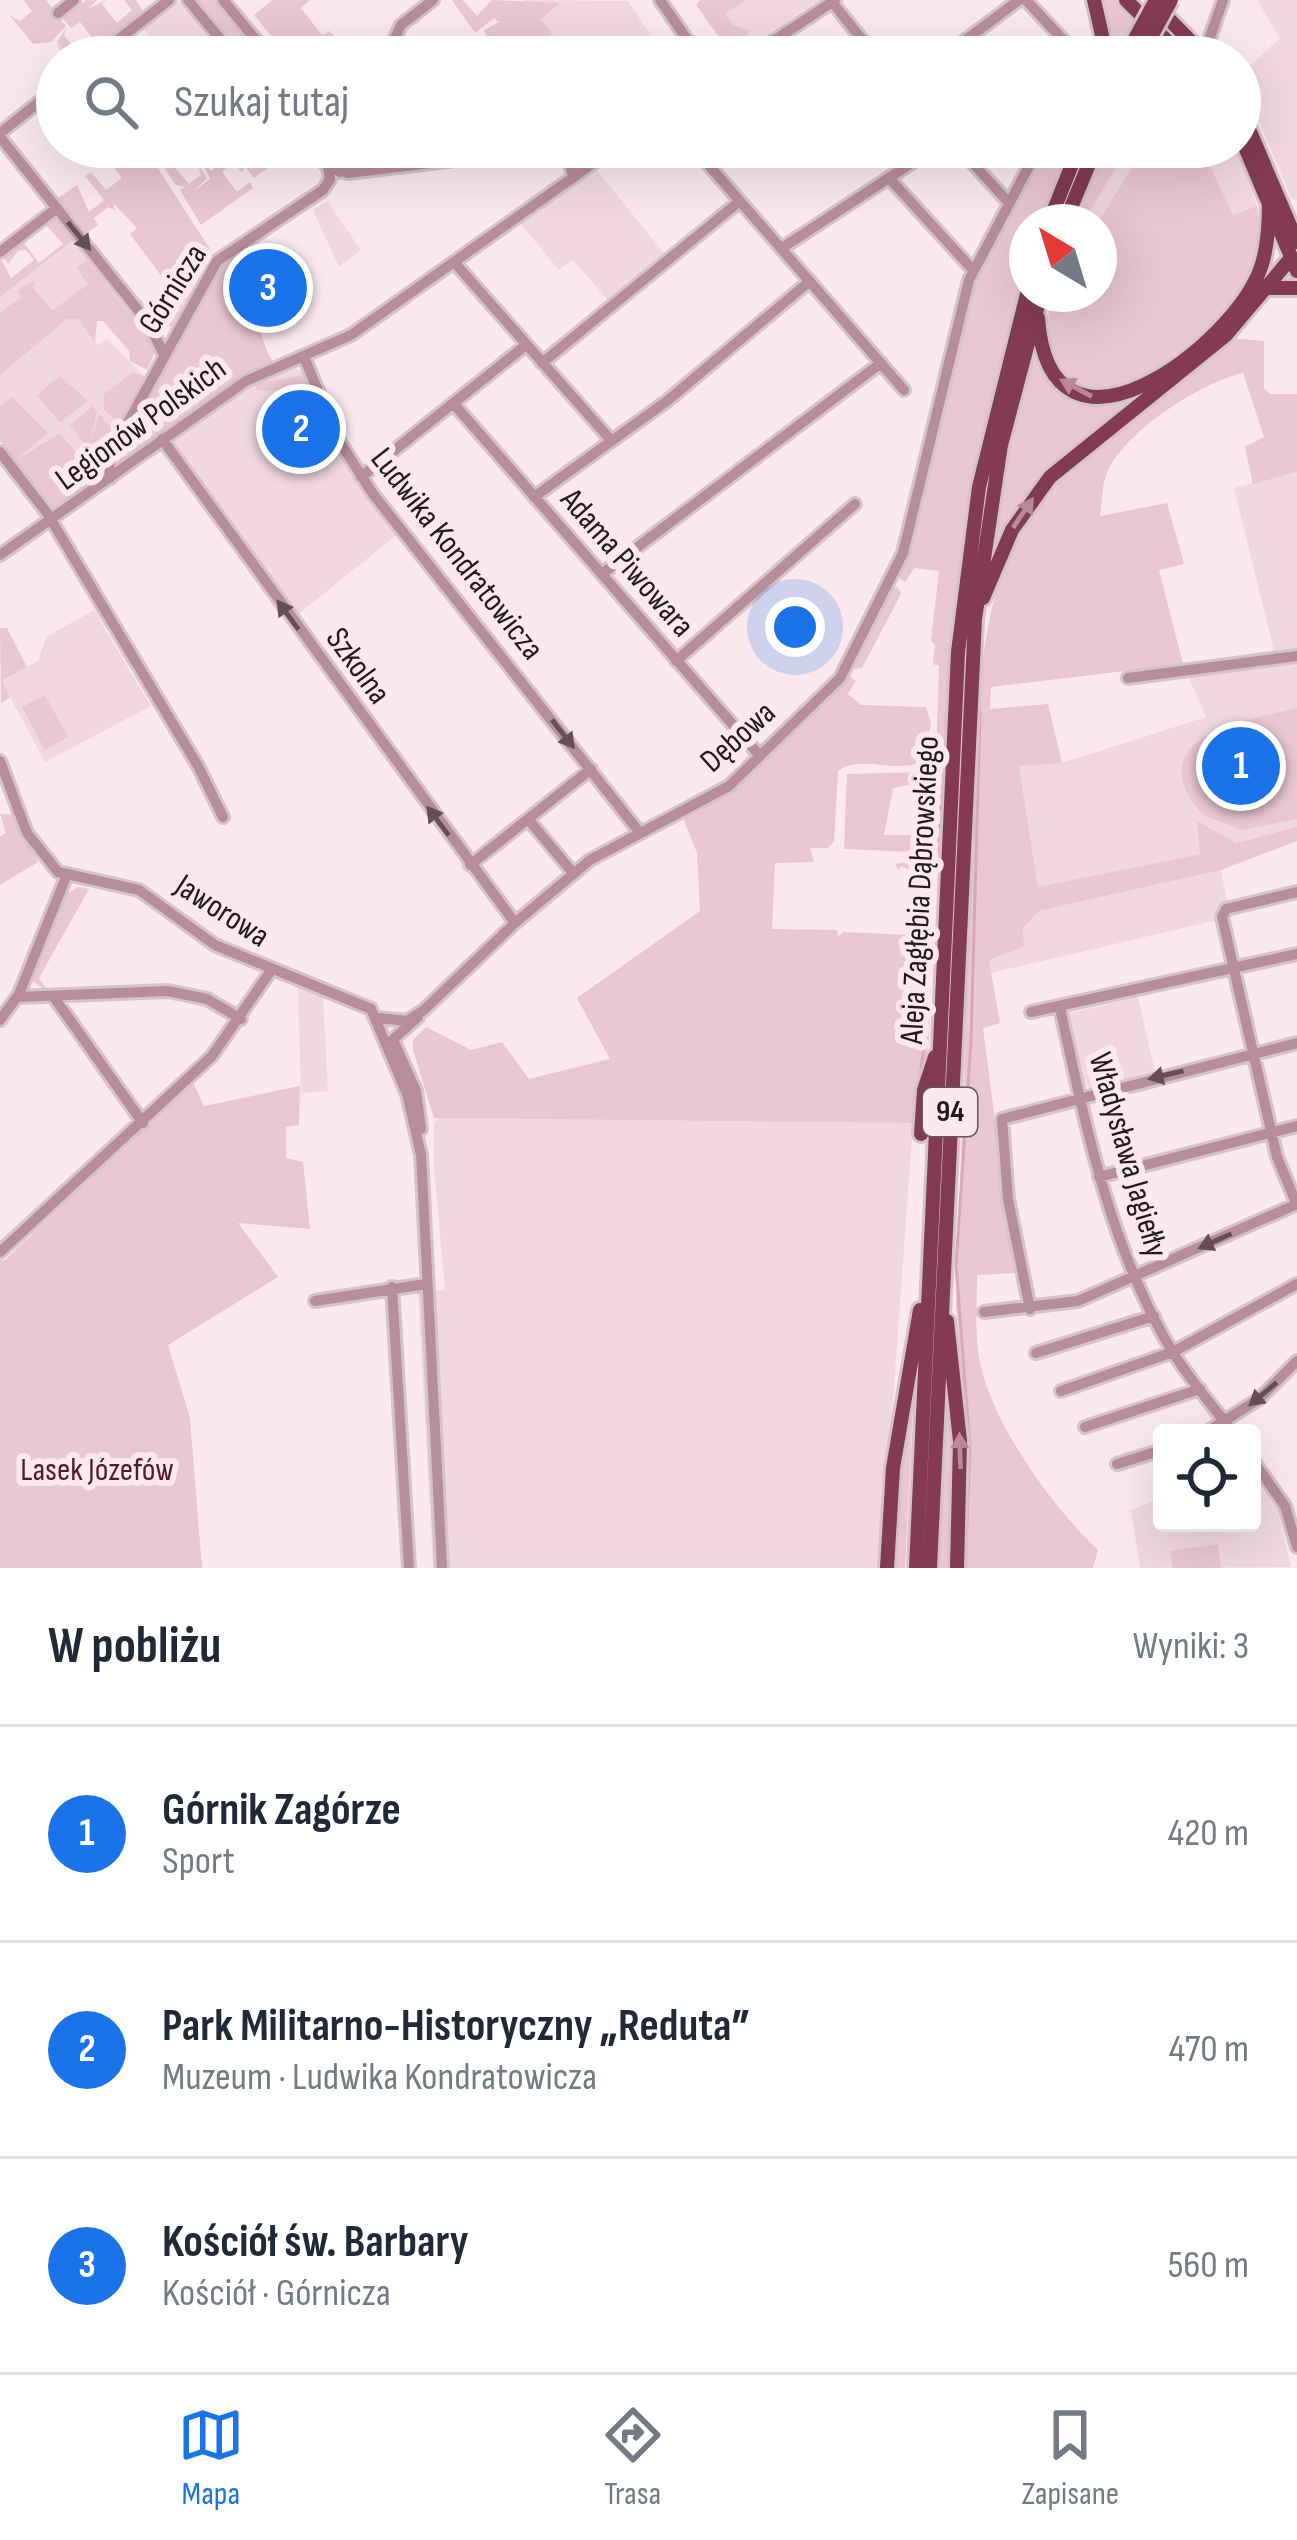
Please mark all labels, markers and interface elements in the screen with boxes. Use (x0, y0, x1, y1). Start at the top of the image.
search box (36, 36, 1261, 168)
icon: search (78, 69, 144, 135)
text: Szukaj tutaj (174, 75, 349, 130)
north arrow (1009, 204, 1117, 312)
one-way arrow (66, 221, 91, 252)
street label: Górnicza (130, 237, 216, 341)
pin: 3 (229, 243, 307, 333)
street label: Legionów Polskich (48, 349, 234, 499)
one-way arrow (1059, 378, 1093, 398)
pin: 2 (262, 384, 340, 474)
street label: Ludwika Kondratowicza (362, 440, 552, 668)
street label: Adama Piwowara (551, 480, 702, 645)
one-way arrow (1011, 497, 1033, 530)
your location (765, 597, 825, 657)
one-way arrow (277, 598, 300, 631)
street label: Szkolna (317, 620, 399, 712)
street label: Dębowa (692, 693, 784, 781)
one-way arrow (550, 719, 575, 750)
pin: 1 (1202, 721, 1280, 811)
street label: Aleja Zagłębia Dąbrowskiego (892, 735, 948, 1046)
one-way arrow (426, 805, 450, 837)
street label: Jaworowa (166, 865, 277, 956)
street label: Władysława Jagiełły (1080, 1048, 1176, 1262)
one-way arrow (1148, 1066, 1185, 1085)
road number: 94 (923, 1088, 977, 1136)
one-way arrow (1198, 1231, 1233, 1251)
one-way arrow (1248, 1381, 1278, 1407)
map controls (1153, 1424, 1261, 1532)
button: locate (1153, 1424, 1261, 1532)
one-way arrow (951, 1431, 970, 1469)
park label: Lasek Józefów (20, 1450, 174, 1490)
text: W pobliżu (48, 1616, 221, 1677)
text: Wyniki: 3 (1133, 1623, 1249, 1670)
text: Górnik Zagórze (162, 1783, 401, 1838)
text: 1 (79, 1810, 95, 1857)
text: 420 m (1168, 1810, 1249, 1857)
text: Sport (162, 1838, 235, 1885)
text: Park Militarno-Historyczny „Reduta” (162, 1999, 750, 2054)
text: 2 (78, 2026, 96, 2073)
text: 470 m (1169, 2026, 1249, 2073)
text: Muzeum · Ludwika Kondratowicza (162, 2054, 597, 2101)
text: Kościół św. Barbary (162, 2215, 469, 2270)
text: 3 (78, 2242, 96, 2289)
text: 560 m (1168, 2242, 1249, 2289)
text: Kościół · Górnicza (162, 2270, 391, 2317)
tab: Mapa (178, 2402, 244, 2514)
tab: Trasa (600, 2402, 666, 2514)
tab: Zapisane (1021, 2402, 1119, 2514)

